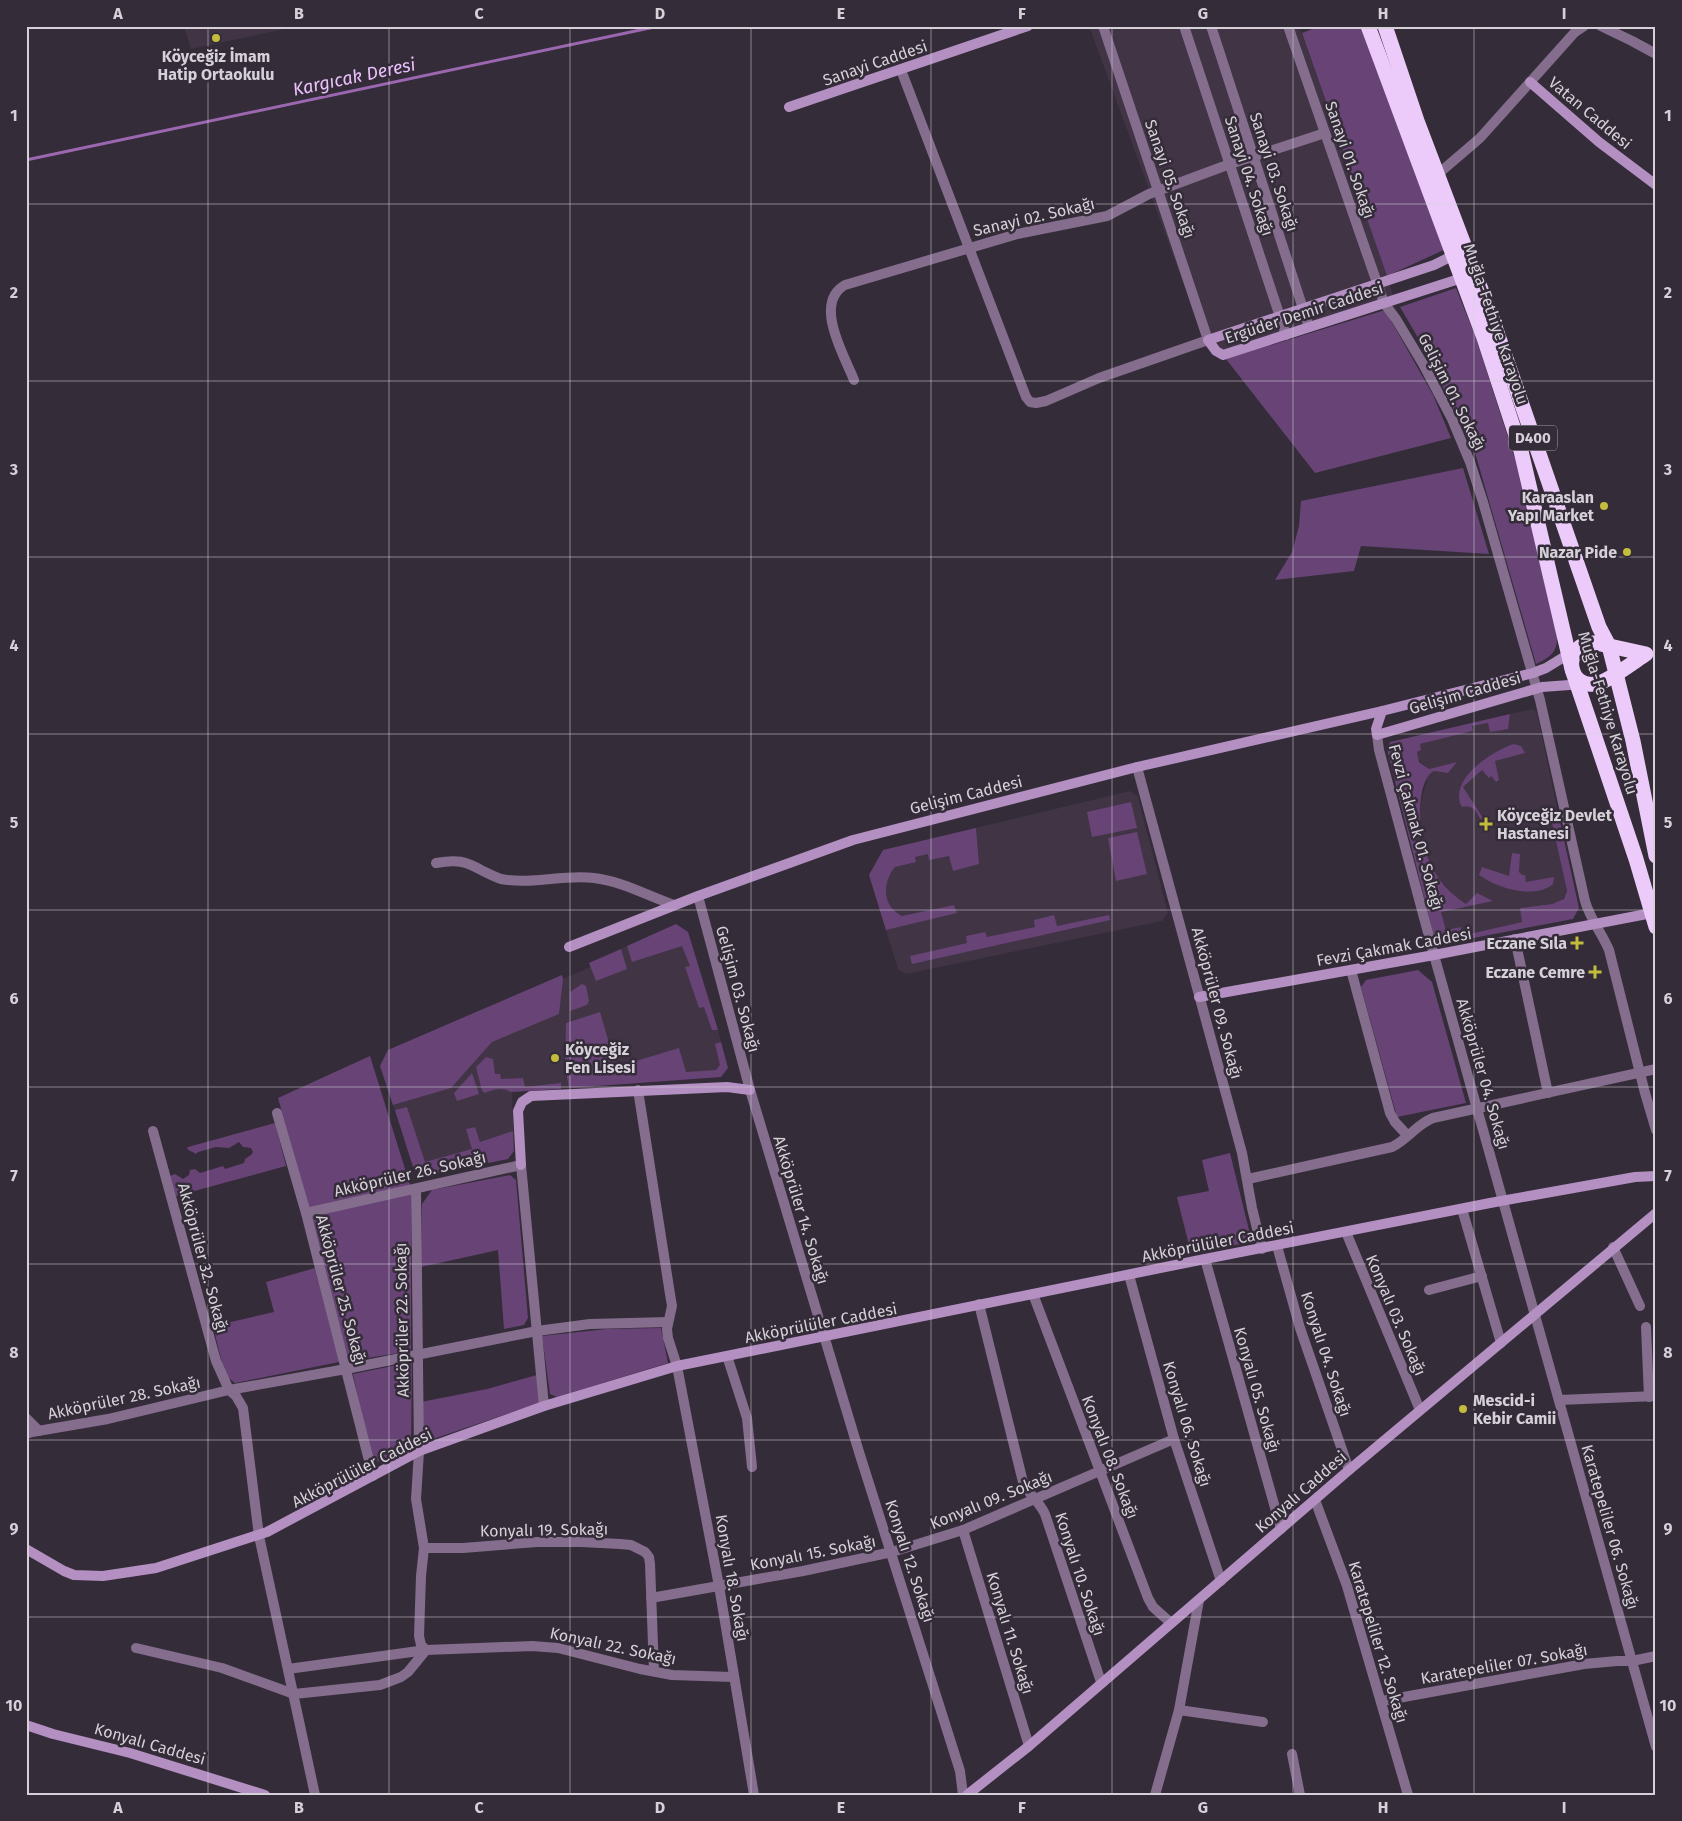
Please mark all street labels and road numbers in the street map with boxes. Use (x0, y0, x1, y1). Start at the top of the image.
street label: Sanayi Caddesi (820, 36, 930, 90)
street label: Vatan Caddesi (1545, 73, 1635, 153)
street label: Sanayi 01. Sokağı (1321, 99, 1379, 221)
street label: Sanayi 03. Sokağı (1246, 110, 1302, 234)
street label: Sanayi 04. Sokağı (1221, 114, 1277, 238)
street label: Sanayi 05. Sokağı (1141, 117, 1199, 241)
street label: Sanayi 02. Sokağı (971, 194, 1097, 240)
street label: Muğla-Fethiye Karayolu (1459, 241, 1533, 407)
street label: Ergüder Demir Caddesi (1222, 278, 1386, 348)
street label: Gelişim 01. Sokağı (1413, 330, 1490, 454)
road number: D400 (1509, 426, 1557, 450)
street label: Muğla-Fethiye Karayolu (1574, 629, 1642, 797)
street label: Gelişim Caddesi (1407, 668, 1523, 719)
street label: Fevzi Çakmak 01. Sokağı (1384, 742, 1447, 912)
street label: Gelişim Caddesi (908, 772, 1024, 819)
street label: Gelişim 03. Sokağı (711, 924, 764, 1055)
street label: Fevzi Çakmak Caddesi (1315, 924, 1473, 971)
street label: Akköprüler 09. Sokağı (1188, 925, 1246, 1081)
street label: Akköprüler 04. Sokağı (1452, 996, 1514, 1152)
street label: Akköprüler 14. Sokağı (769, 1133, 833, 1287)
street label: Akköprüler 26. Sokağı (332, 1147, 488, 1201)
street label: Akköprüler 32. Sokağı (174, 1181, 232, 1335)
street label: Akköprüler 25. Sokağı (312, 1213, 370, 1367)
street label: Akköprülüler Caddesi (1140, 1218, 1296, 1266)
street label: Akköprüler 22. Sokağı (391, 1242, 413, 1398)
street label: Konyalı 03. Sokağı (1362, 1252, 1430, 1378)
street label: Konyalı 04. Sokağı (1297, 1289, 1355, 1419)
street label: Akköprülüler Caddesi (743, 1299, 899, 1347)
street label: Konyalı 05. Sokağı (1230, 1325, 1284, 1455)
street label: Konyalı 06. Sokağı (1159, 1359, 1215, 1489)
street label: Akköprüler 28. Sokağı (46, 1373, 202, 1423)
street label: Konyalı 08. Sokağı (1078, 1393, 1142, 1521)
street label: Akköprülüler Caddesi (289, 1424, 435, 1512)
street label: Karatepeliler 06. Sokağı (1577, 1442, 1643, 1612)
street label: Konyalı Caddesi (1251, 1447, 1351, 1537)
street label: Konyalı 09. Sokağı (927, 1467, 1055, 1533)
street label: Konyalı 12. Sokağı (881, 1497, 939, 1625)
street label: Konyalı 10. Sokağı (1051, 1510, 1109, 1638)
street label: Konyalı 18. Sokağı (711, 1513, 753, 1643)
street label: Konyalı 19. Sokağı (480, 1519, 608, 1541)
street label: Konyalı 15. Sokağı (748, 1531, 878, 1575)
street label: Karatepeliler 12. Sokağı (1344, 1559, 1412, 1725)
street label: Konyalı 11. Sokağı (982, 1570, 1038, 1696)
street label: Konyalı 22. Sokağı (548, 1623, 678, 1669)
street label: Karatepeliler 07. Sokağı (1419, 1640, 1589, 1688)
street label: Konyalı Caddesi (92, 1719, 208, 1769)

